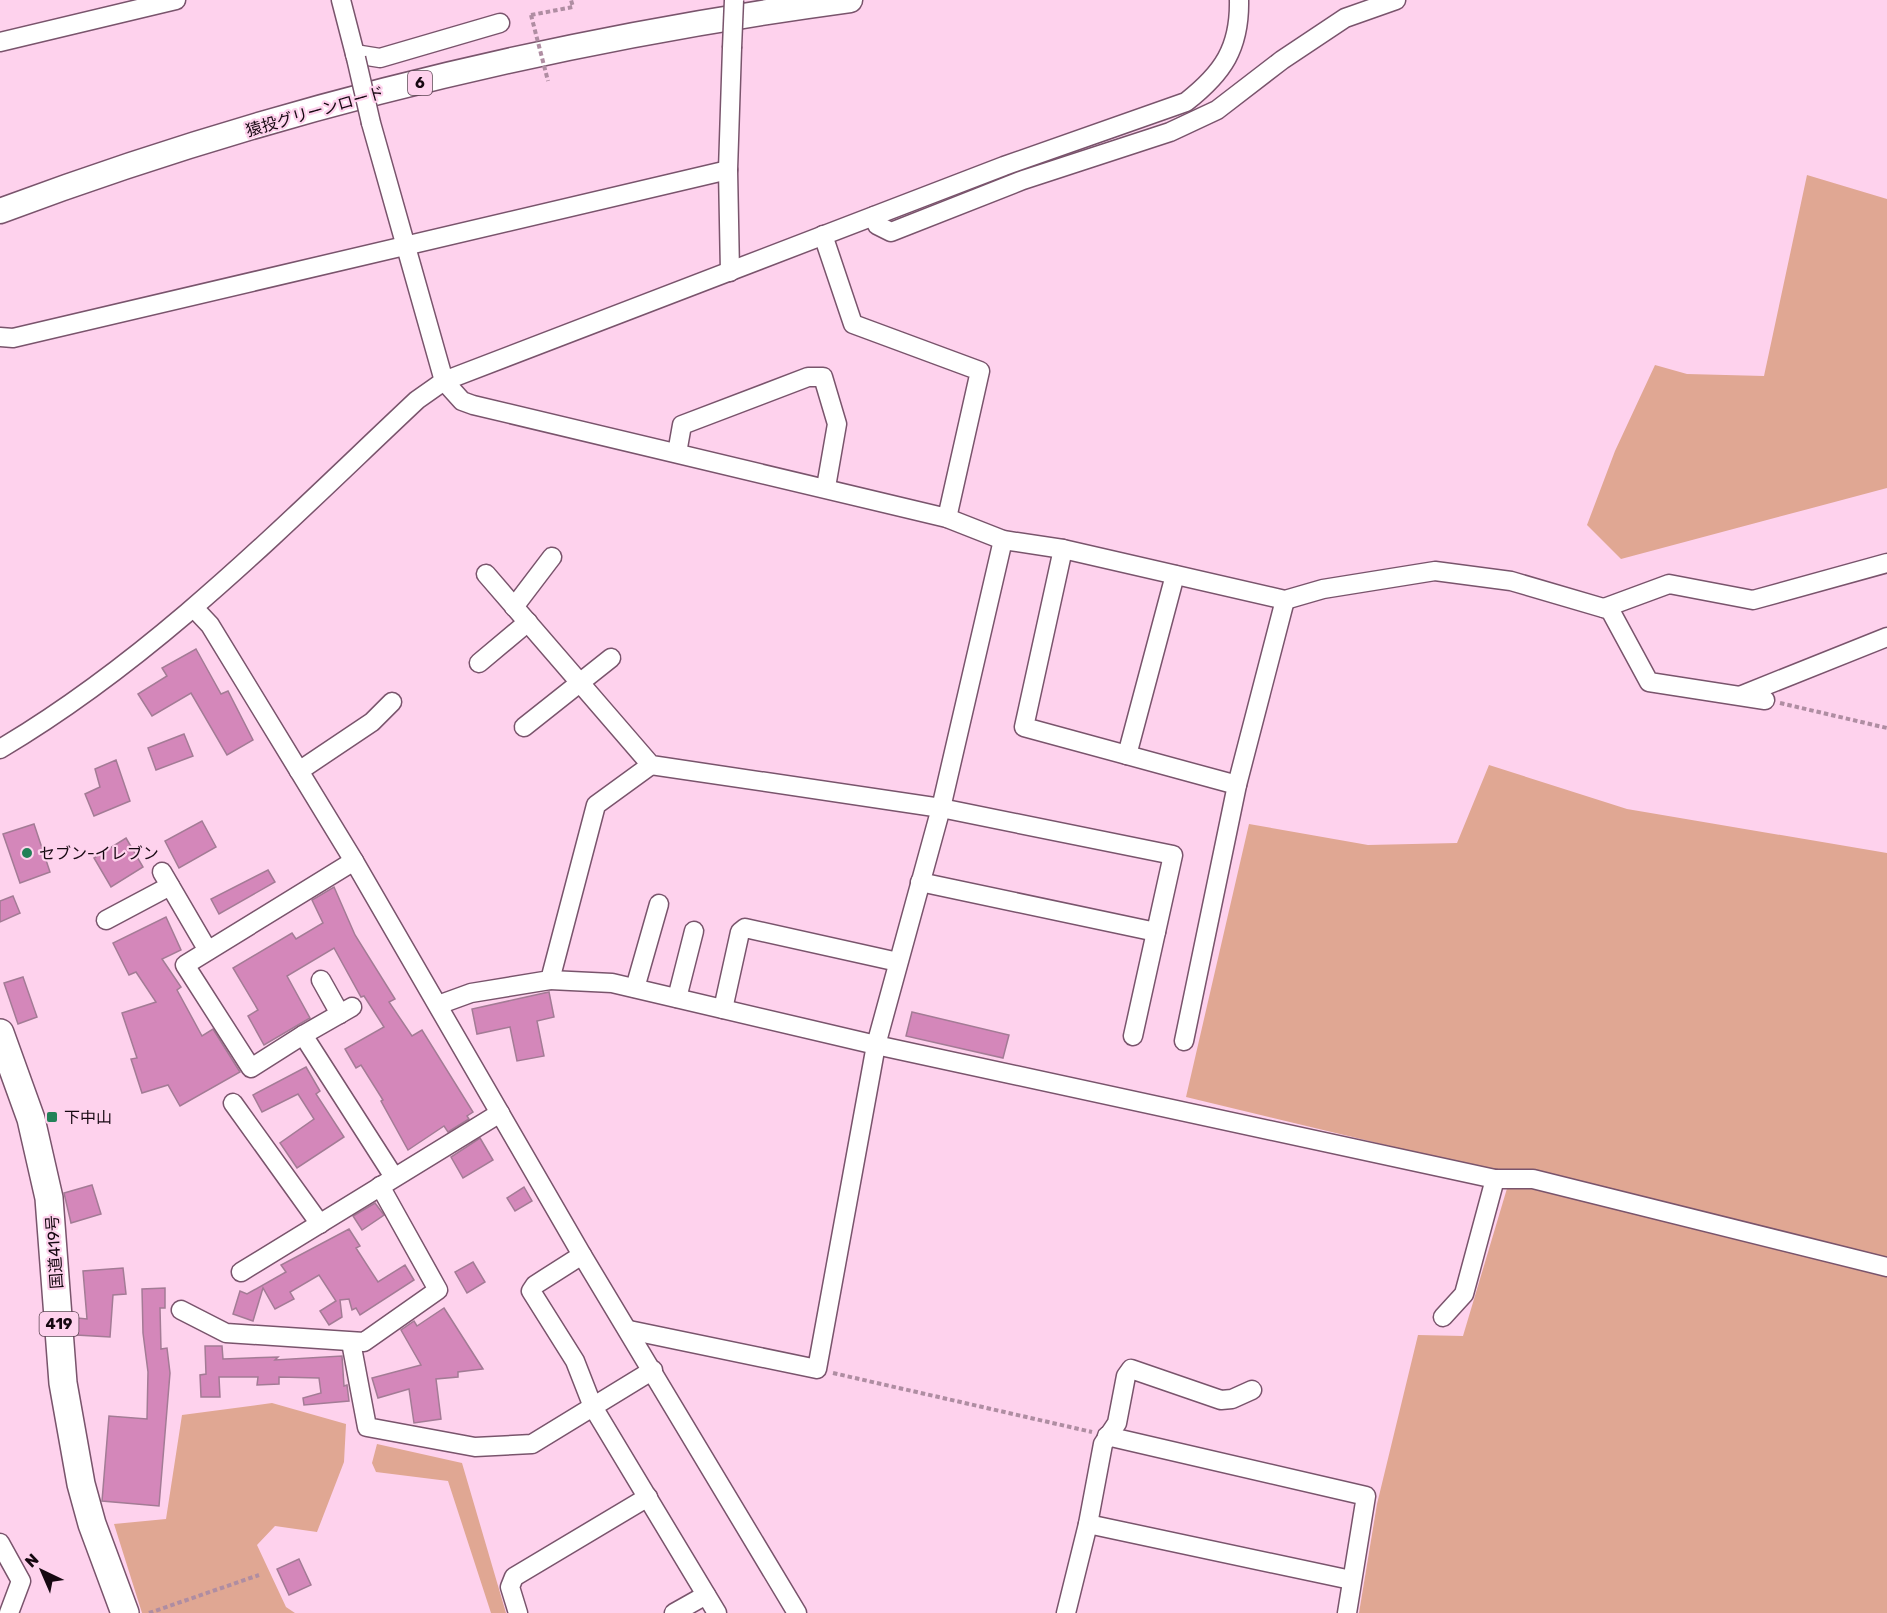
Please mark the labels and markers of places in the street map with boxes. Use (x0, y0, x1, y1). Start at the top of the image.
place label: セブン-イレブン (39, 844, 159, 863)
marker: セブン-イレブン (20, 846, 34, 860)
place label: 下中山 (64, 1108, 112, 1127)
marker: 下中山 (45, 1110, 59, 1124)

